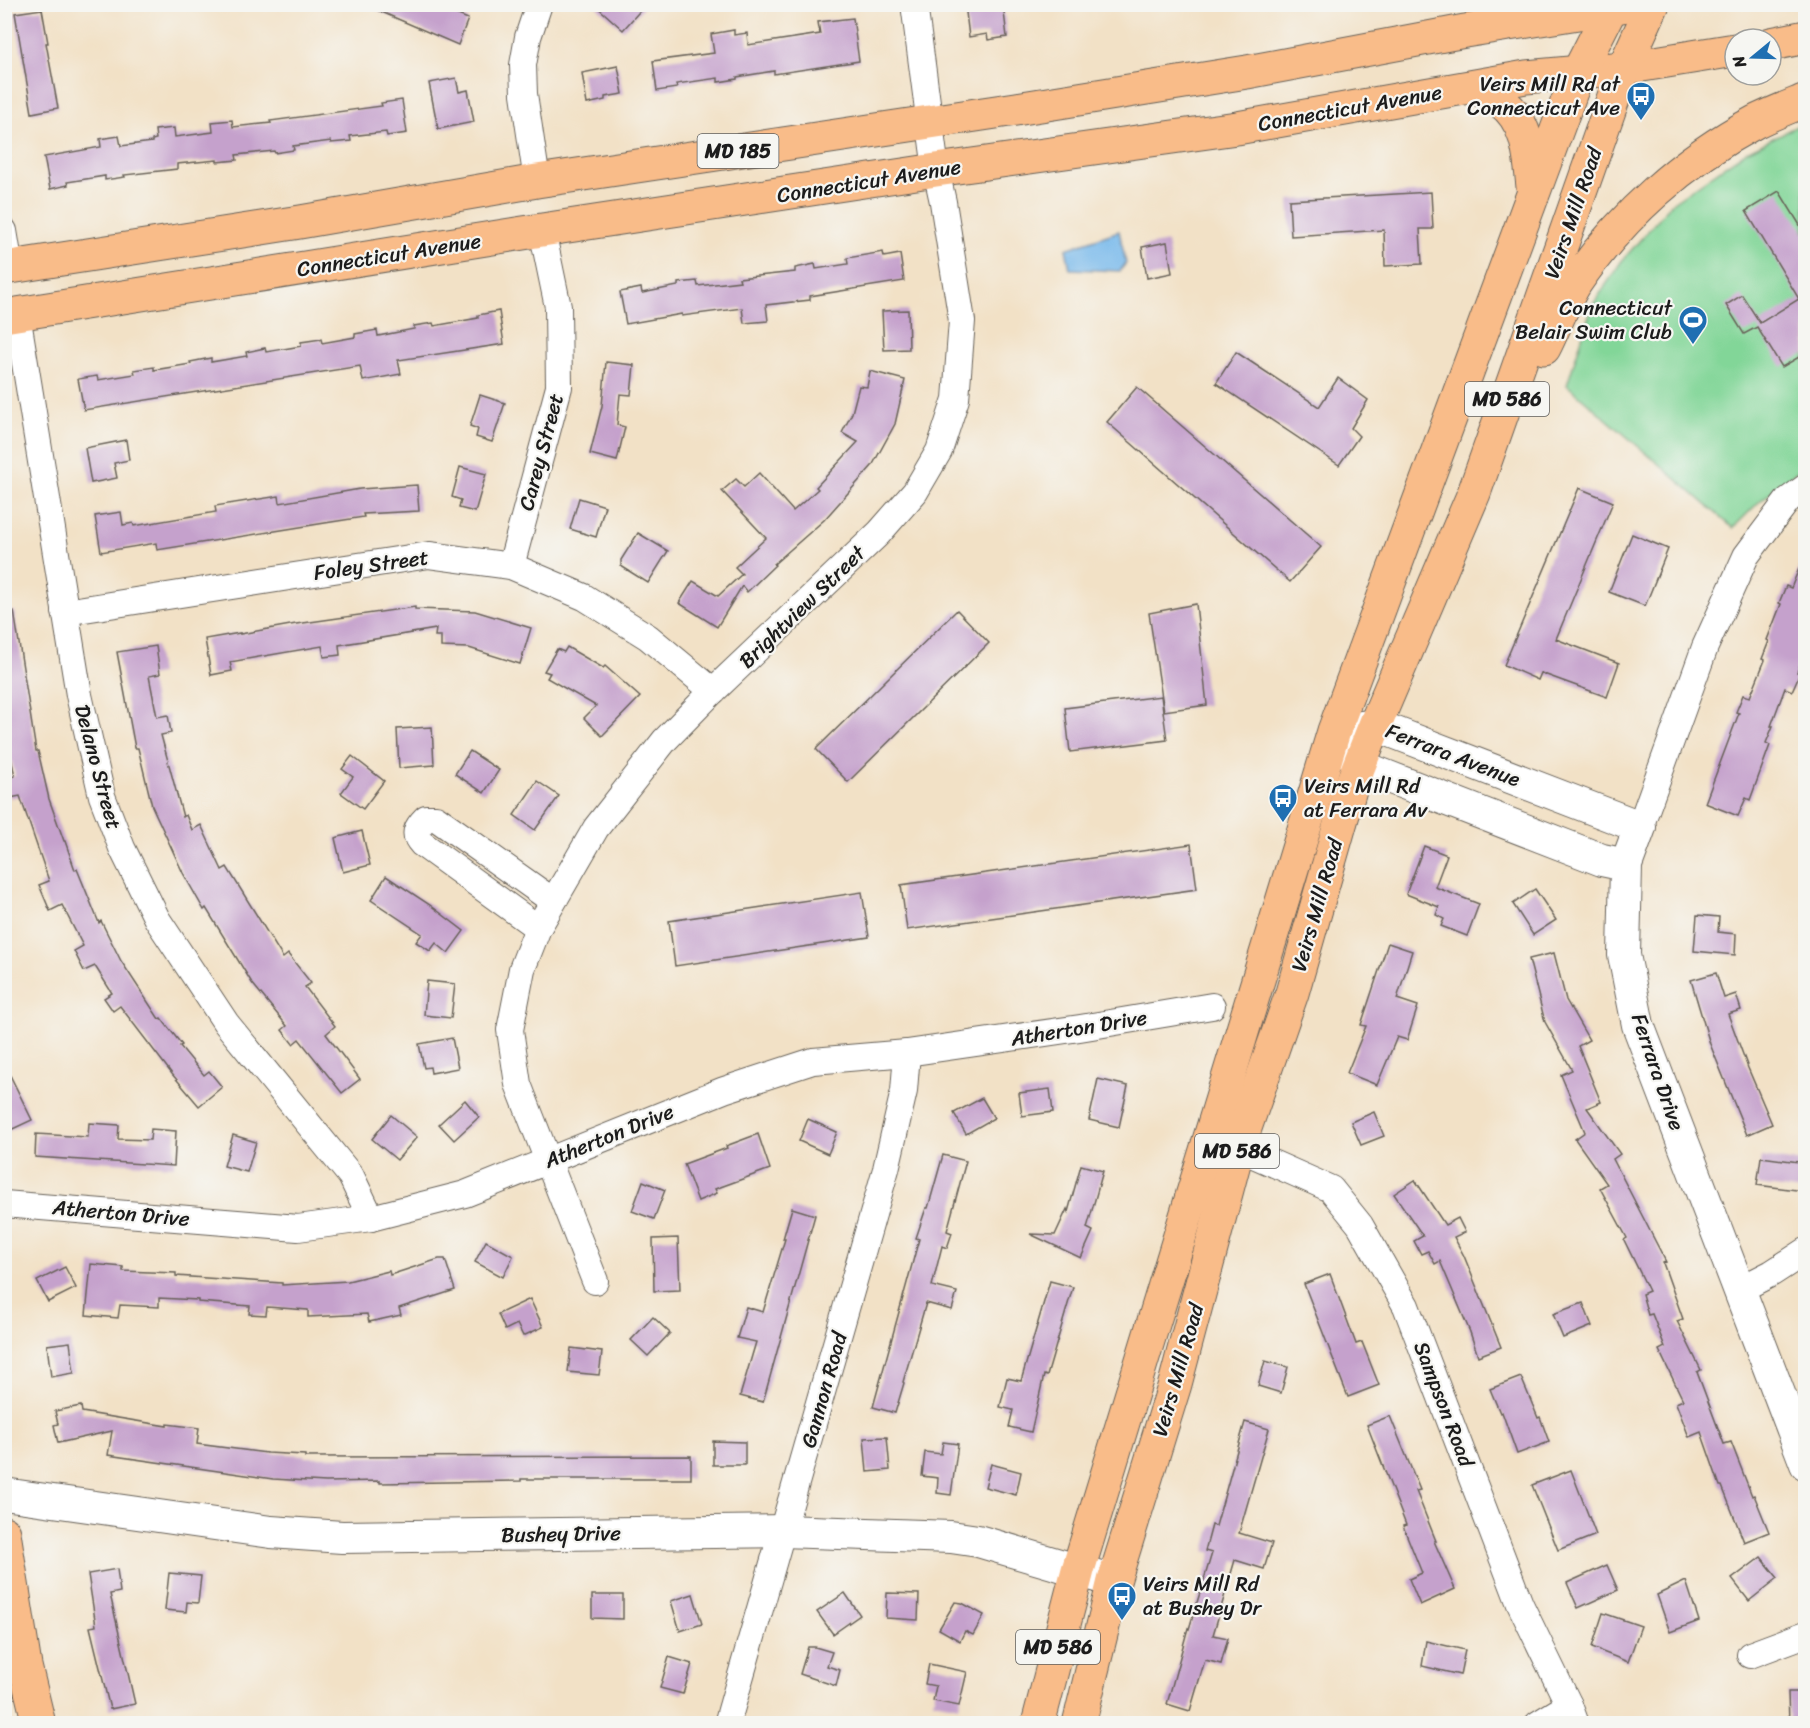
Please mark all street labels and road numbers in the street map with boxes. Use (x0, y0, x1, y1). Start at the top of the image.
street label: Connecticut Avenue (1255, 73, 1445, 143)
road number: MD 185 (698, 134, 778, 168)
street label: Veirs Mill Road (1533, 140, 1614, 284)
street label: Connecticut Avenue (774, 148, 964, 214)
street label: Connecticut Avenue (294, 222, 484, 288)
road number: MD 586 (1465, 382, 1549, 416)
street label: Carey Street (507, 389, 575, 515)
street label: Brightview Street (729, 535, 876, 678)
street label: Foley Street (311, 538, 431, 592)
street label: Delano Street (63, 700, 133, 834)
street label: Ferrara Avenue (1380, 712, 1526, 798)
street label: Veirs Mill Road (1280, 832, 1355, 976)
street label: Atherton Drive (1007, 998, 1150, 1058)
street label: Ferrara Drive (1620, 1008, 1696, 1136)
street label: Atherton Drive (537, 1093, 680, 1180)
road number: MD 586 (1195, 1134, 1279, 1168)
street label: Atherton Drive (50, 1188, 191, 1238)
street label: Veirs Mill Road (1141, 1297, 1216, 1441)
street label: Gannon Road (789, 1326, 859, 1452)
street label: Sampson Road (1403, 1336, 1486, 1474)
street label: Bushey Drive (501, 1514, 621, 1554)
road number: MD 586 (1016, 1630, 1100, 1664)

